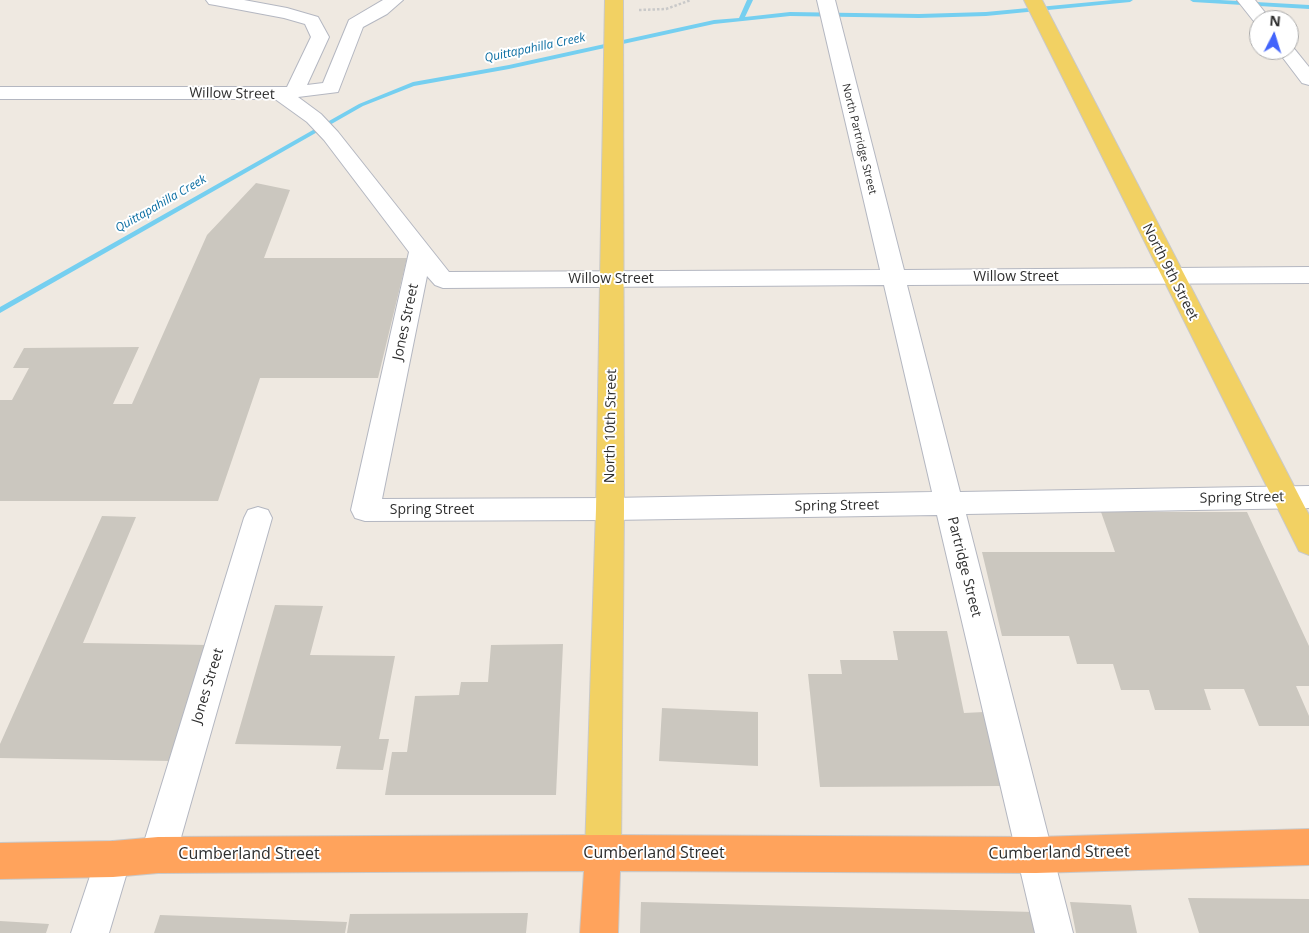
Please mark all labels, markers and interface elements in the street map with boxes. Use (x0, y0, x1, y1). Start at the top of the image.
north arrow (1249, 10, 1299, 60)
text: N (1269, 11, 1282, 31)
water label: Quittapahilla Creek (483, 30, 587, 66)
street label: North Partridge Street (839, 82, 879, 196)
street label: Willow Street (189, 85, 275, 103)
water label: Quittapahilla Creek (113, 172, 209, 236)
street label: North 9th Street (1138, 221, 1202, 323)
street label: Willow Street (973, 269, 1059, 285)
street label: Willow Street (568, 271, 654, 287)
street label: Jones Street (390, 282, 422, 362)
street label: North 10th Street (602, 369, 620, 483)
street label: Spring Street (1200, 489, 1284, 507)
street label: Spring Street (795, 497, 879, 515)
street label: Spring Street (390, 502, 474, 518)
street label: Partridge Street (943, 515, 985, 619)
street label: Jones Street (189, 646, 227, 726)
street label: Cumberland Street (988, 842, 1130, 864)
street label: Cumberland Street (583, 843, 725, 863)
street label: Cumberland Street (178, 844, 320, 864)

